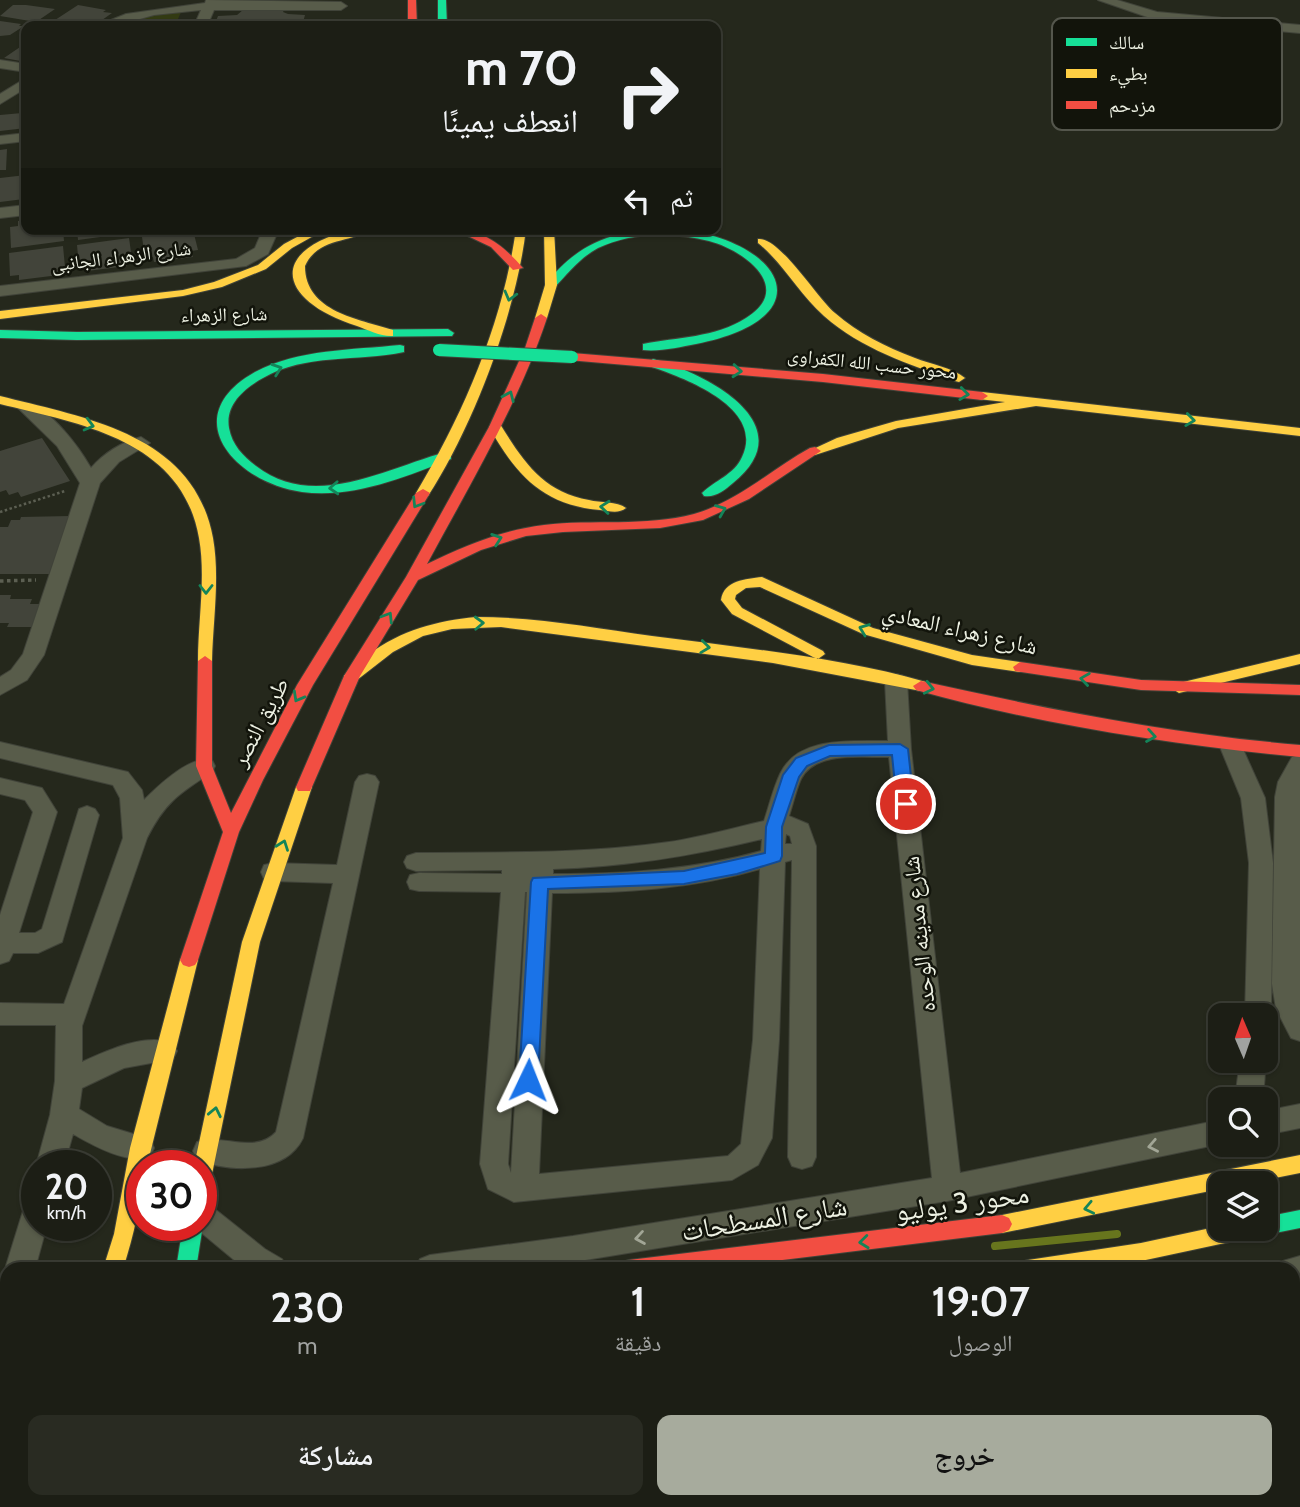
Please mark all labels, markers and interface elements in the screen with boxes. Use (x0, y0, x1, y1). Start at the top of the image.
legend (1052, 18, 1282, 130)
text: سالك (1109, 31, 1144, 54)
text: 70 m (465, 38, 578, 97)
icon: right (602, 49, 693, 140)
text: بطيء (1109, 62, 1148, 89)
text: مزدحم (1109, 94, 1155, 118)
text: انعطف يمينًا (442, 101, 578, 140)
icon: left (618, 182, 656, 220)
text: ثم (670, 182, 693, 214)
street label: شارع الزهراء الجانبى (50, 236, 192, 276)
one-way arrow (504, 290, 518, 302)
street label: شارع الزهراء (180, 302, 268, 327)
street label: محور حسب الله الكفراوى (786, 343, 958, 384)
one-way arrow (270, 363, 283, 377)
one-way arrow (732, 363, 743, 378)
one-way arrow (958, 386, 970, 401)
one-way arrow (501, 391, 515, 403)
one-way arrow (1185, 412, 1196, 427)
one-way arrow (83, 417, 95, 432)
one-way arrow (328, 480, 339, 495)
one-way arrow (412, 496, 425, 509)
one-way arrow (599, 500, 610, 515)
one-way arrow (714, 504, 726, 518)
one-way arrow (490, 533, 502, 547)
one-way arrow (198, 584, 214, 595)
street label: شارع زهراء المعادي (879, 598, 1040, 665)
one-way arrow (380, 611, 393, 624)
one-way arrow (474, 616, 485, 631)
one-way arrow (858, 623, 870, 637)
one-way arrow (700, 639, 711, 654)
one-way arrow (1079, 671, 1091, 686)
street label: طريق النصر (225, 673, 295, 772)
one-way arrow (923, 680, 935, 694)
one-way arrow (293, 690, 306, 703)
one-way arrow (1145, 728, 1157, 743)
pin (876, 774, 936, 834)
icon: arrive (887, 785, 925, 823)
one-way arrow (275, 839, 289, 851)
street label: شارع مدينه الوحده (897, 855, 942, 1013)
north arrow (1208, 1003, 1278, 1073)
map controls (1208, 1003, 1278, 1241)
position arrow (491, 1043, 565, 1117)
button: search (1208, 1087, 1278, 1157)
one-way arrow (206, 1106, 221, 1118)
one-way arrow (1147, 1137, 1159, 1152)
speed limit sign: 30 (126, 1150, 217, 1241)
text: 20 (45, 1165, 88, 1208)
button: layers (1208, 1171, 1278, 1241)
street label: محور 3 يوليو (893, 1176, 1031, 1228)
street label: شارع المسطحات (679, 1188, 849, 1249)
one-way arrow (1083, 1200, 1095, 1214)
text: km/h (47, 1202, 86, 1224)
one-way arrow (634, 1230, 646, 1245)
one-way arrow (859, 1235, 870, 1250)
text: 1 (631, 1275, 645, 1327)
text: 19:07 (932, 1275, 1030, 1327)
text: 230 (270, 1281, 344, 1333)
text: دقيقة (615, 1329, 661, 1357)
text: الوصول (949, 1329, 1013, 1357)
text: m (297, 1332, 317, 1360)
button: مشاركة (28, 1415, 643, 1495)
button: خروج (657, 1415, 1272, 1495)

